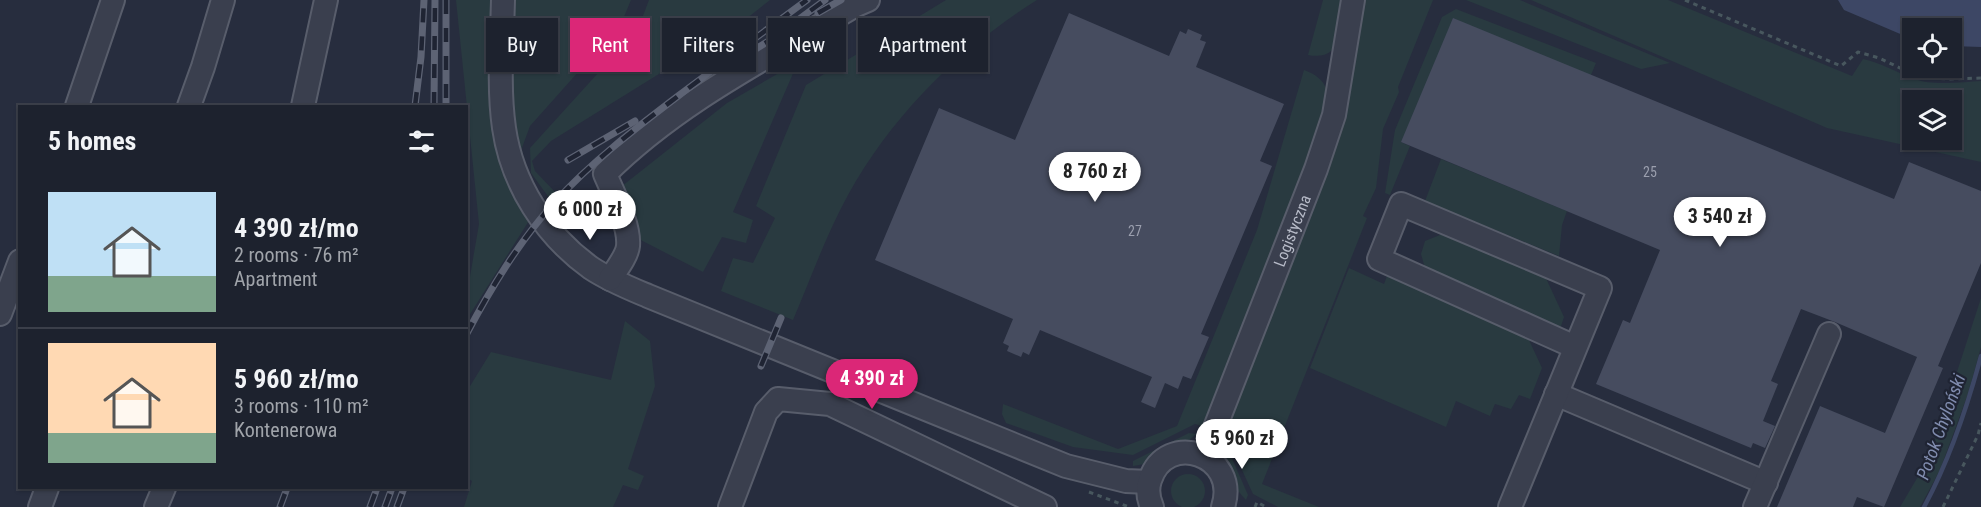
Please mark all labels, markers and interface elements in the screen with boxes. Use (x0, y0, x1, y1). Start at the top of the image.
chip: Buy (486, 18, 558, 72)
chip: Rent (570, 18, 650, 72)
chip: Filters (662, 18, 756, 72)
chip: New (768, 18, 846, 72)
chip: Apartment (858, 18, 988, 72)
map controls (1902, 18, 1962, 150)
button: locate (1902, 18, 1962, 78)
button: layers (1902, 90, 1962, 150)
icon: filters (405, 125, 438, 158)
text: 5 homes (48, 126, 136, 156)
pin: 8 760 zł (1033, 152, 1157, 203)
text: 8 760 zł (1063, 159, 1127, 183)
house number: 25 (1643, 164, 1657, 180)
pin: 6 000 zł (528, 190, 652, 241)
street label: Logistyczna (1270, 192, 1315, 269)
text: 6 000 zł (558, 197, 622, 221)
pin: 3 540 zł (1658, 197, 1782, 248)
text: 3 540 zł (1688, 204, 1752, 228)
text: 4 390 zł/mo (234, 213, 359, 243)
icon: home (96, 216, 168, 288)
house number: 27 (1128, 223, 1142, 239)
text: 2 rooms · 76 m² (234, 243, 359, 267)
text: Apartment (234, 267, 318, 291)
pin: 4 390 zł (810, 359, 934, 410)
text: 5 960 zł/mo (234, 364, 359, 394)
text: 4 390 zł (840, 366, 904, 390)
icon: home (96, 367, 168, 439)
water label: Potok Chyloński (1912, 370, 1970, 482)
text: 3 rooms · 110 m² (234, 394, 369, 418)
text: Kontenerowa (234, 418, 337, 442)
pin: 5 960 zł (1180, 419, 1304, 470)
text: 5 960 zł (1210, 426, 1274, 450)

